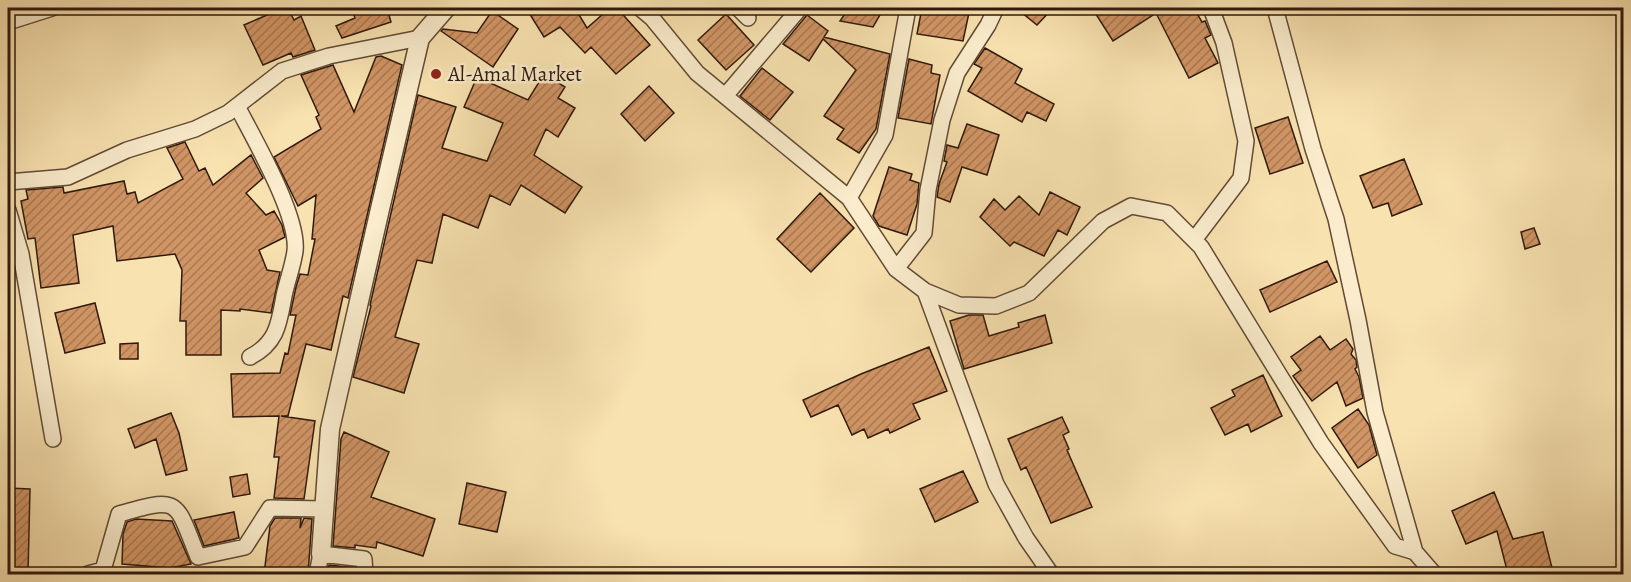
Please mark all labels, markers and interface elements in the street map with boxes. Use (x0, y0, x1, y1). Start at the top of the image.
place label: Al-Amal Market (447, 60, 582, 88)
marker: Al-Amal Market (429, 67, 443, 81)

